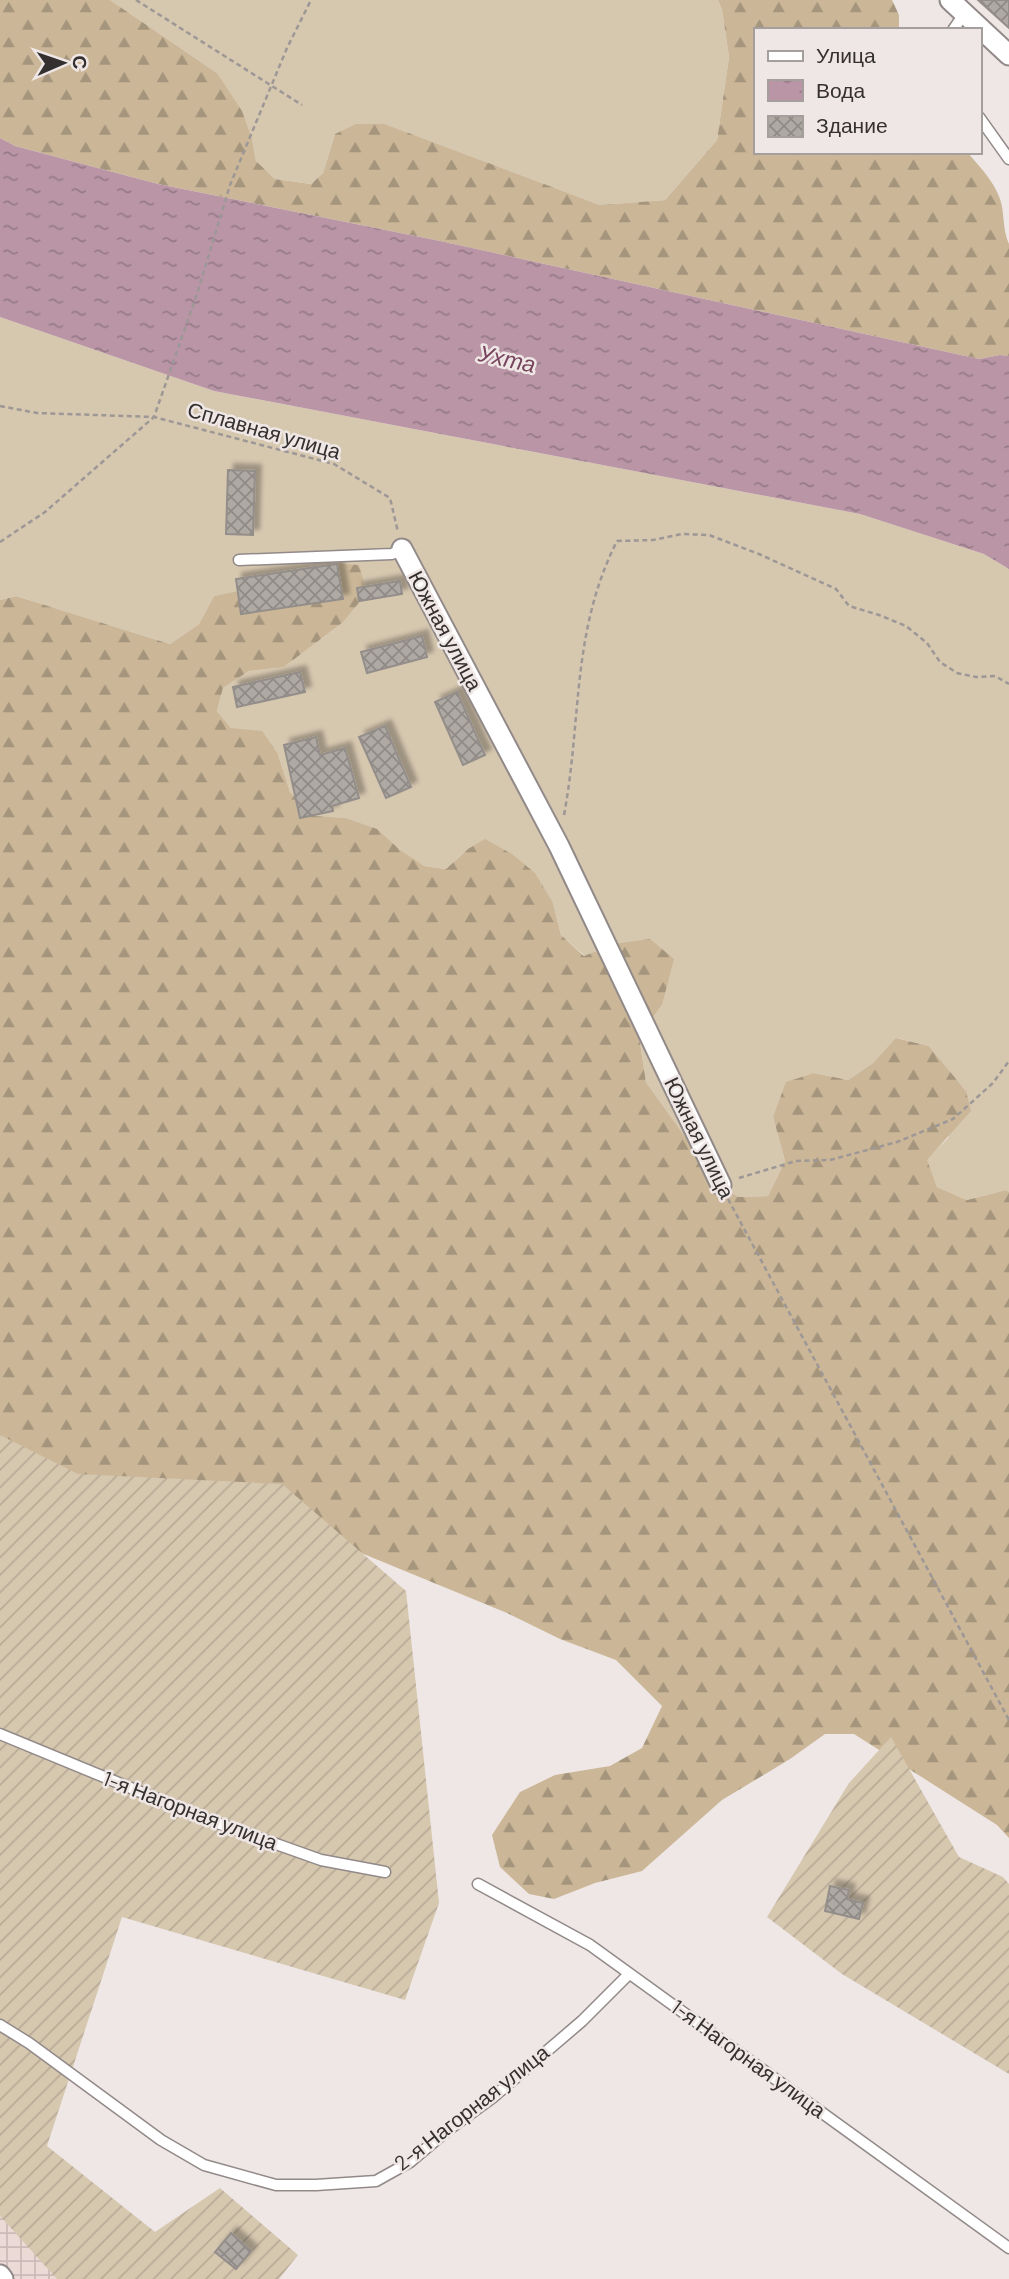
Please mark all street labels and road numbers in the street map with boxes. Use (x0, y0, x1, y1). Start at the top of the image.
street label: Сплавная улица (185, 396, 344, 463)
street label: Южная улица (404, 566, 488, 695)
street label: Южная улица (660, 1073, 741, 1202)
street label: 1-я Нагорная улица (100, 1765, 282, 1855)
street label: 1-я Нагорная улица (667, 1993, 831, 2123)
street label: 2-я Нагорная улица (389, 2039, 554, 2175)

